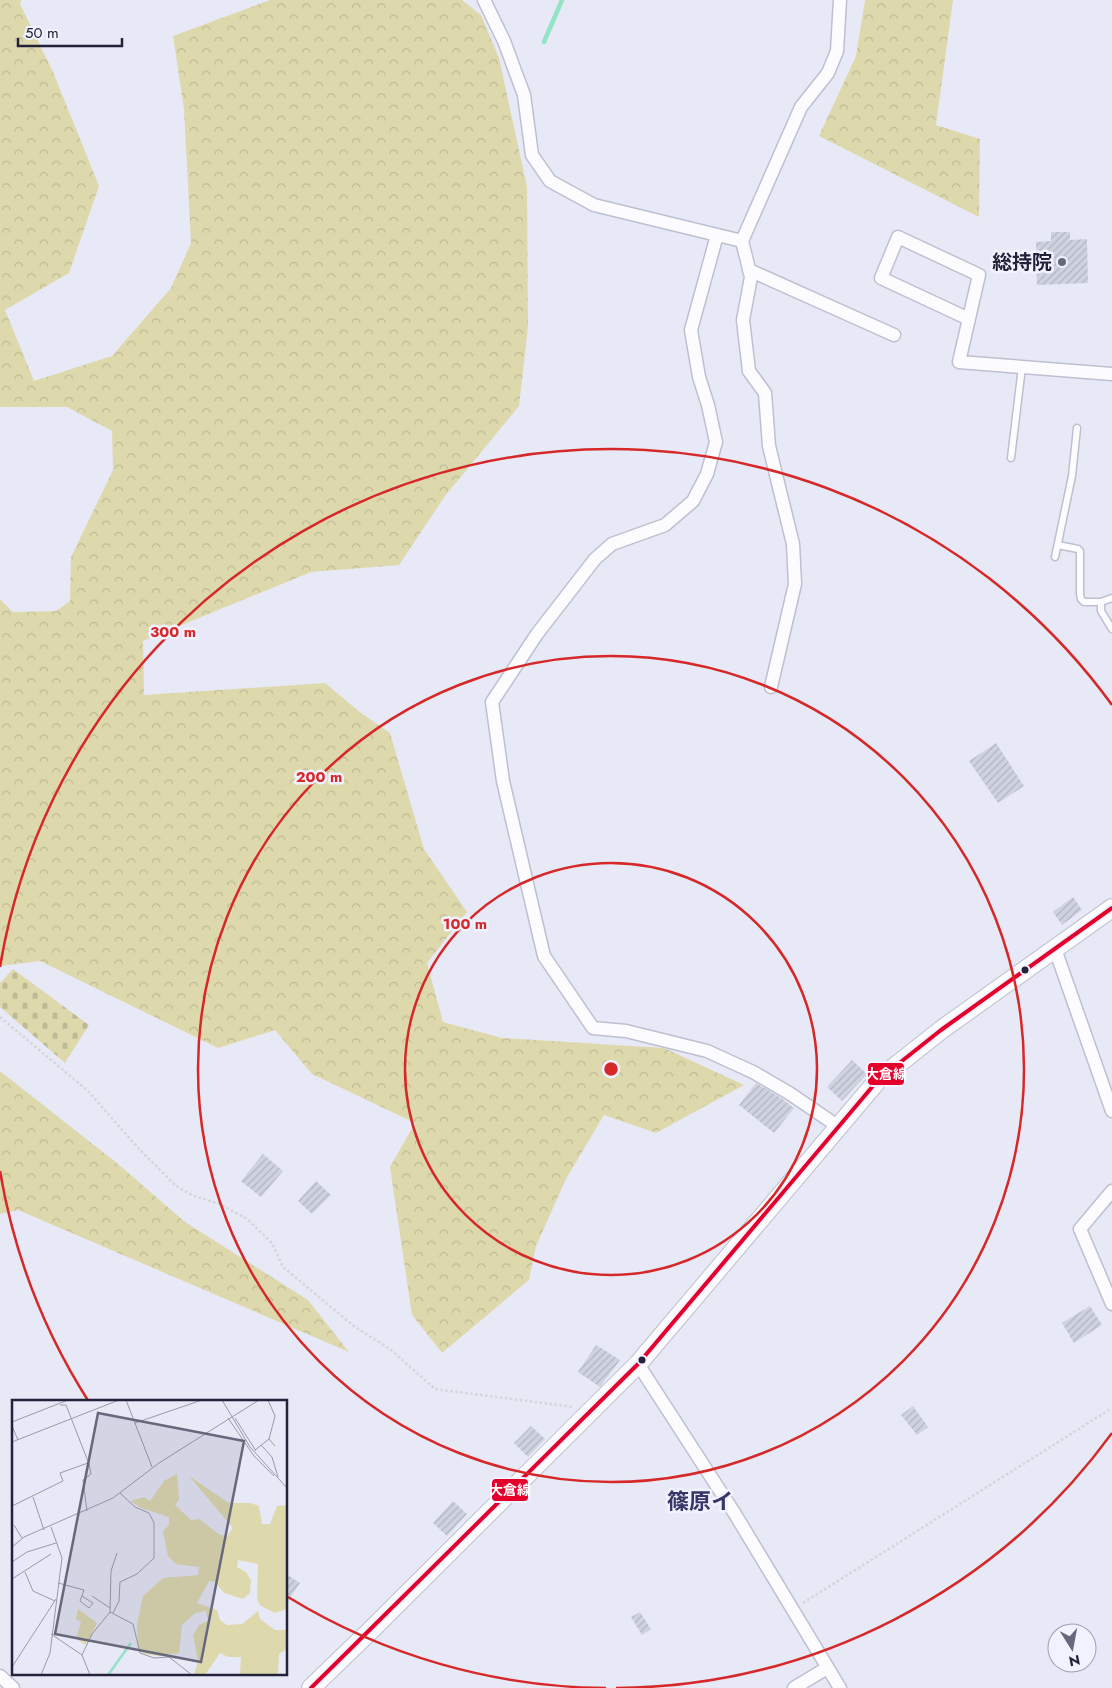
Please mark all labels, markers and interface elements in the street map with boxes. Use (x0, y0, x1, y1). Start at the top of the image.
scale bar (18, 15, 121, 47)
text: 50 m (25, 22, 59, 44)
place label: 総持院 (992, 248, 1052, 277)
marker: 総持院 (1056, 256, 1068, 268)
text: 300 m (150, 621, 196, 643)
text: 200 m (296, 766, 342, 788)
text: 100 m (443, 913, 487, 935)
unlabelled marker (1020, 965, 1030, 975)
centre of rings (602, 1060, 620, 1078)
line badge: 大倉線 (867, 1062, 905, 1086)
text: 大倉線 (865, 1064, 907, 1084)
unlabelled marker (637, 1355, 647, 1365)
inset map (12, 1400, 288, 1676)
line badge: 大倉線 (491, 1478, 529, 1502)
text: 大倉線 (489, 1480, 531, 1500)
district label: 篠原イ (667, 1485, 733, 1517)
north arrow (1047, 1623, 1097, 1673)
text: N (1067, 1650, 1082, 1672)

